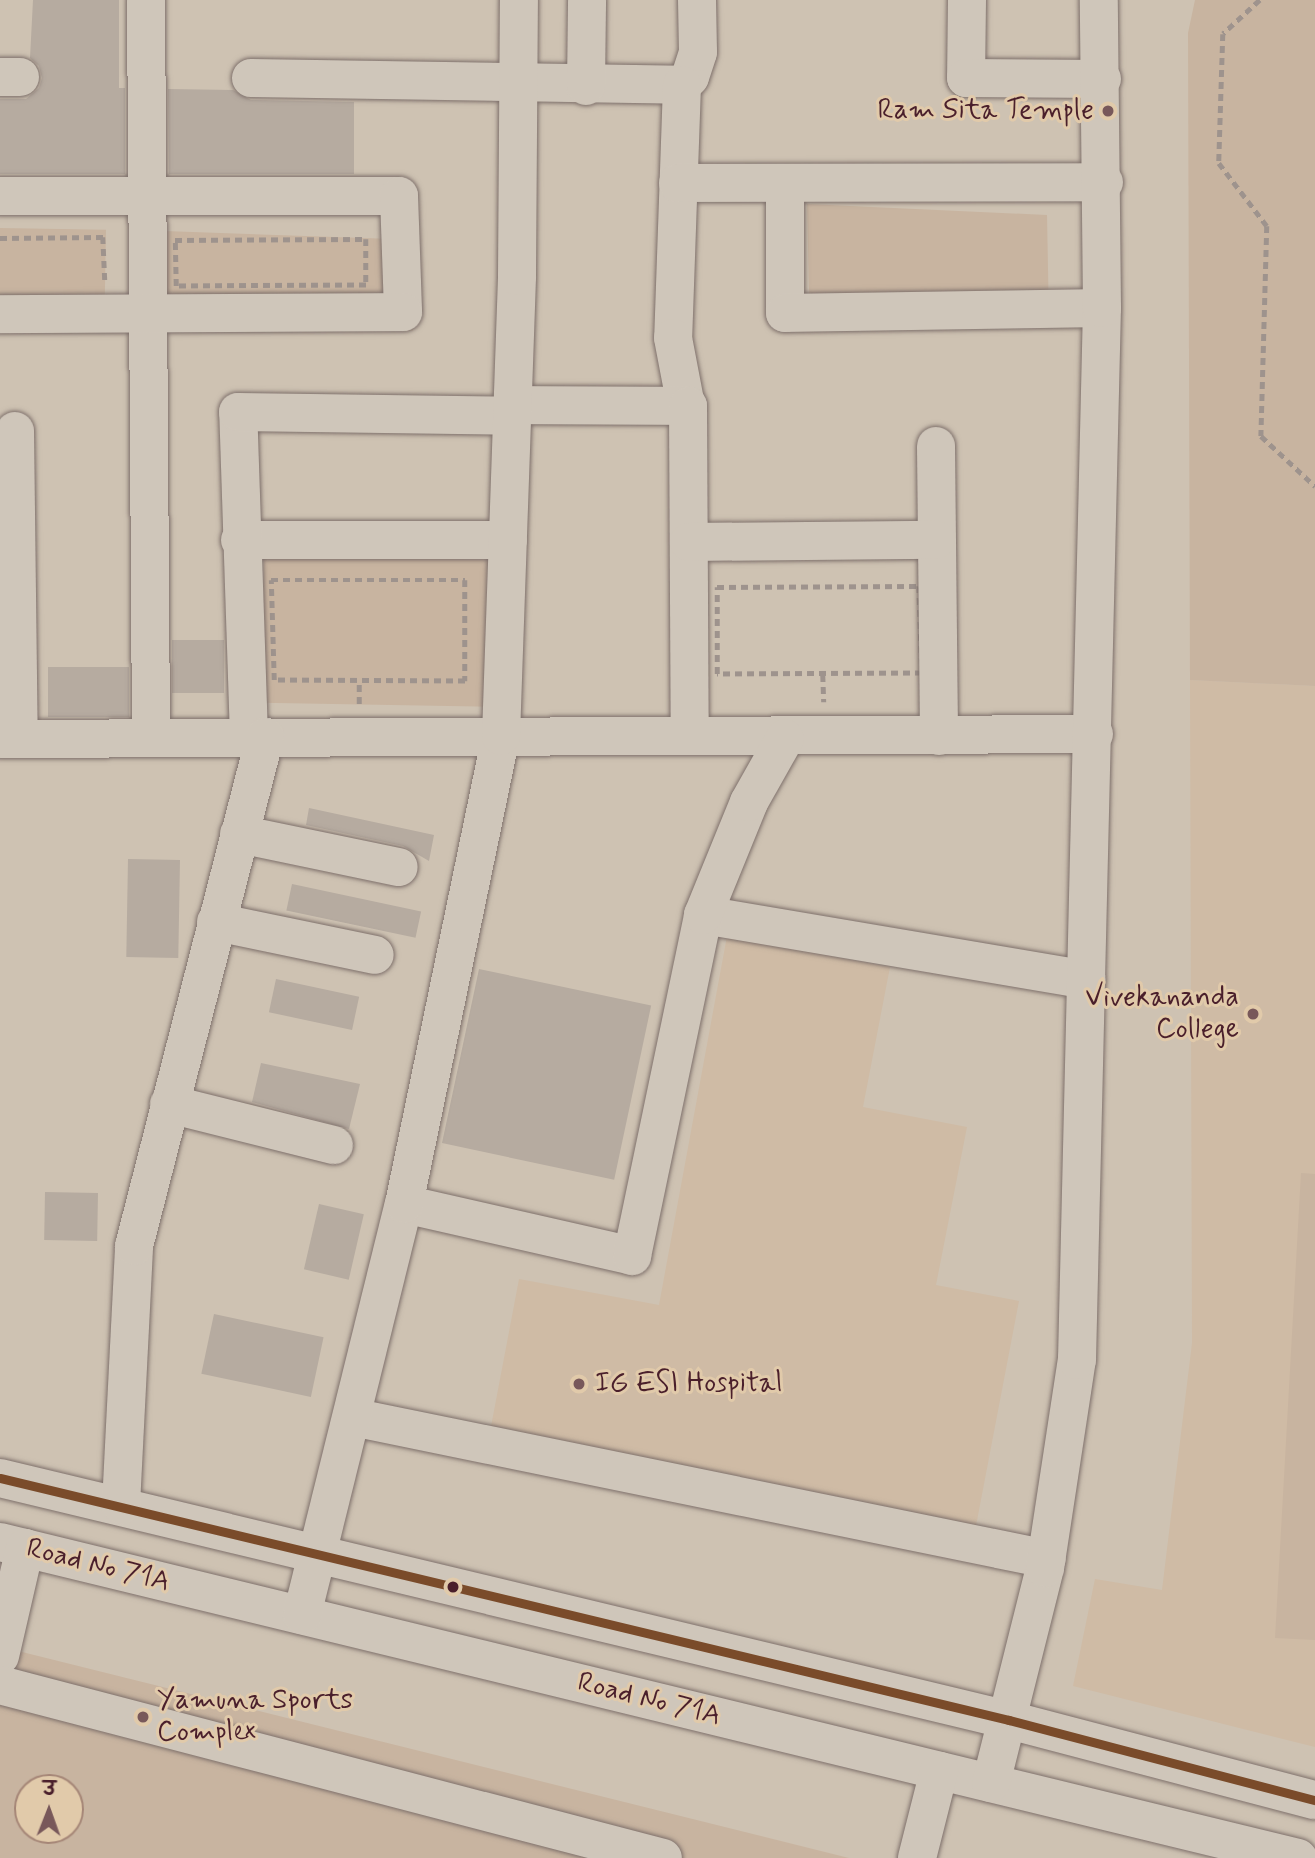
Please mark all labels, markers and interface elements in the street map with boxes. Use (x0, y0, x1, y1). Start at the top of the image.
place label: Ram Sita Temple (893, 94, 1094, 128)
marker: Ram Sita Temple (1100, 103, 1116, 119)
place label: Vivekananda College (1085, 981, 1239, 1047)
marker: Vivekananda College (1245, 1006, 1261, 1022)
place label: IG ESI Hospital (595, 1367, 790, 1401)
marker: IG ESI Hospital (569, 1374, 589, 1394)
street label: Road No 71A (22, 1532, 174, 1600)
unlabelled marker (446, 1580, 460, 1594)
street label: Road No 71A (573, 1666, 725, 1734)
place label: Yamuna Sports Complex (157, 1684, 353, 1750)
marker: Yamuna Sports Complex (135, 1709, 151, 1725)
north arrow (14, 1774, 84, 1844)
text: उ (43, 1777, 56, 1802)

